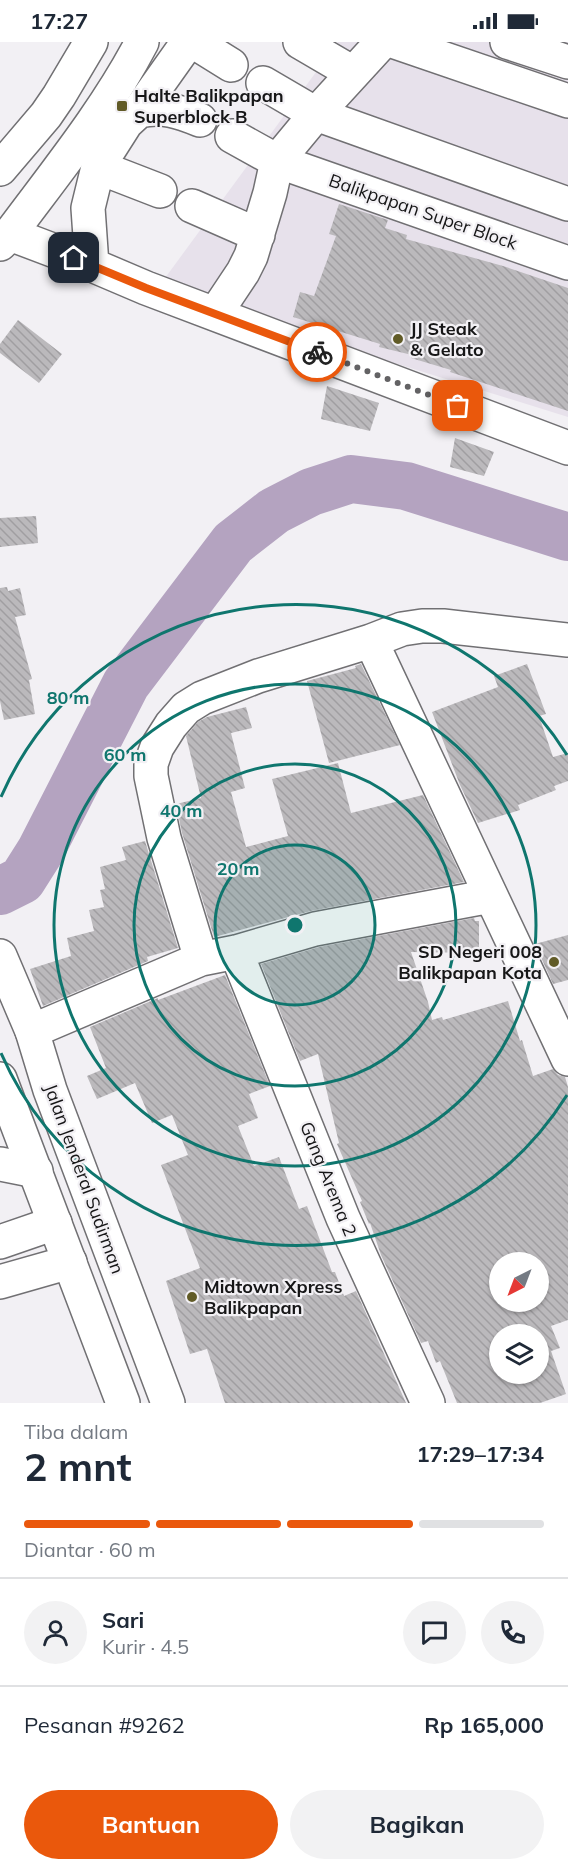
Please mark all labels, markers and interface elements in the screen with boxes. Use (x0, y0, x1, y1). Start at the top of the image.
text: 17:27 (30, 7, 88, 35)
place label: Halte Balikpapan Superblock B (134, 84, 284, 128)
marker: Halte Balikpapan Superblock B (115, 99, 129, 113)
street label: Balikpapan Super Block (326, 168, 521, 255)
pin (48, 232, 99, 283)
icon: home (57, 241, 90, 274)
place label: JJ Steak & Gelato (410, 317, 484, 361)
courier (287, 322, 347, 382)
marker: JJ Steak & Gelato (391, 332, 405, 346)
icon: bike (301, 336, 334, 369)
pin (432, 380, 483, 431)
icon: bag (441, 389, 474, 422)
text: 80 m (47, 686, 89, 709)
text: 60 m (104, 743, 146, 766)
text: 40 m (160, 799, 202, 822)
text: 20 m (217, 857, 259, 880)
centre of rings (285, 915, 305, 935)
place label: SD Negeri 008 Balikpapan Kota (398, 940, 542, 984)
marker: SD Negeri 008 Balikpapan Kota (547, 955, 561, 969)
street label: Jalan Jenderal Sudirman (39, 1081, 130, 1277)
street label: Gang Arema 2 (295, 1118, 362, 1239)
north arrow (489, 1252, 549, 1312)
map controls (489, 1252, 549, 1384)
place label: Midtown Xpress Balikpapan (204, 1275, 342, 1319)
marker: Midtown Xpress Balikpapan (185, 1290, 199, 1304)
button: layers (489, 1324, 549, 1384)
text: Tiba dalam (24, 1419, 128, 1444)
text: 17:29–17:34 (416, 1440, 544, 1468)
text: 2 mnt (24, 1442, 131, 1491)
text: Diantar · 60 m (24, 1537, 156, 1562)
button: person (24, 1601, 87, 1664)
button: chat (403, 1601, 466, 1664)
button: phone (481, 1601, 544, 1664)
text: Sari (102, 1606, 144, 1634)
text: Kurir · 4.5 (102, 1634, 189, 1659)
text: Pesanan #9262 (24, 1711, 185, 1739)
text: Rp 165,000 (424, 1711, 544, 1739)
button: Bantuan (24, 1790, 278, 1859)
button: Bagikan (290, 1790, 544, 1859)

